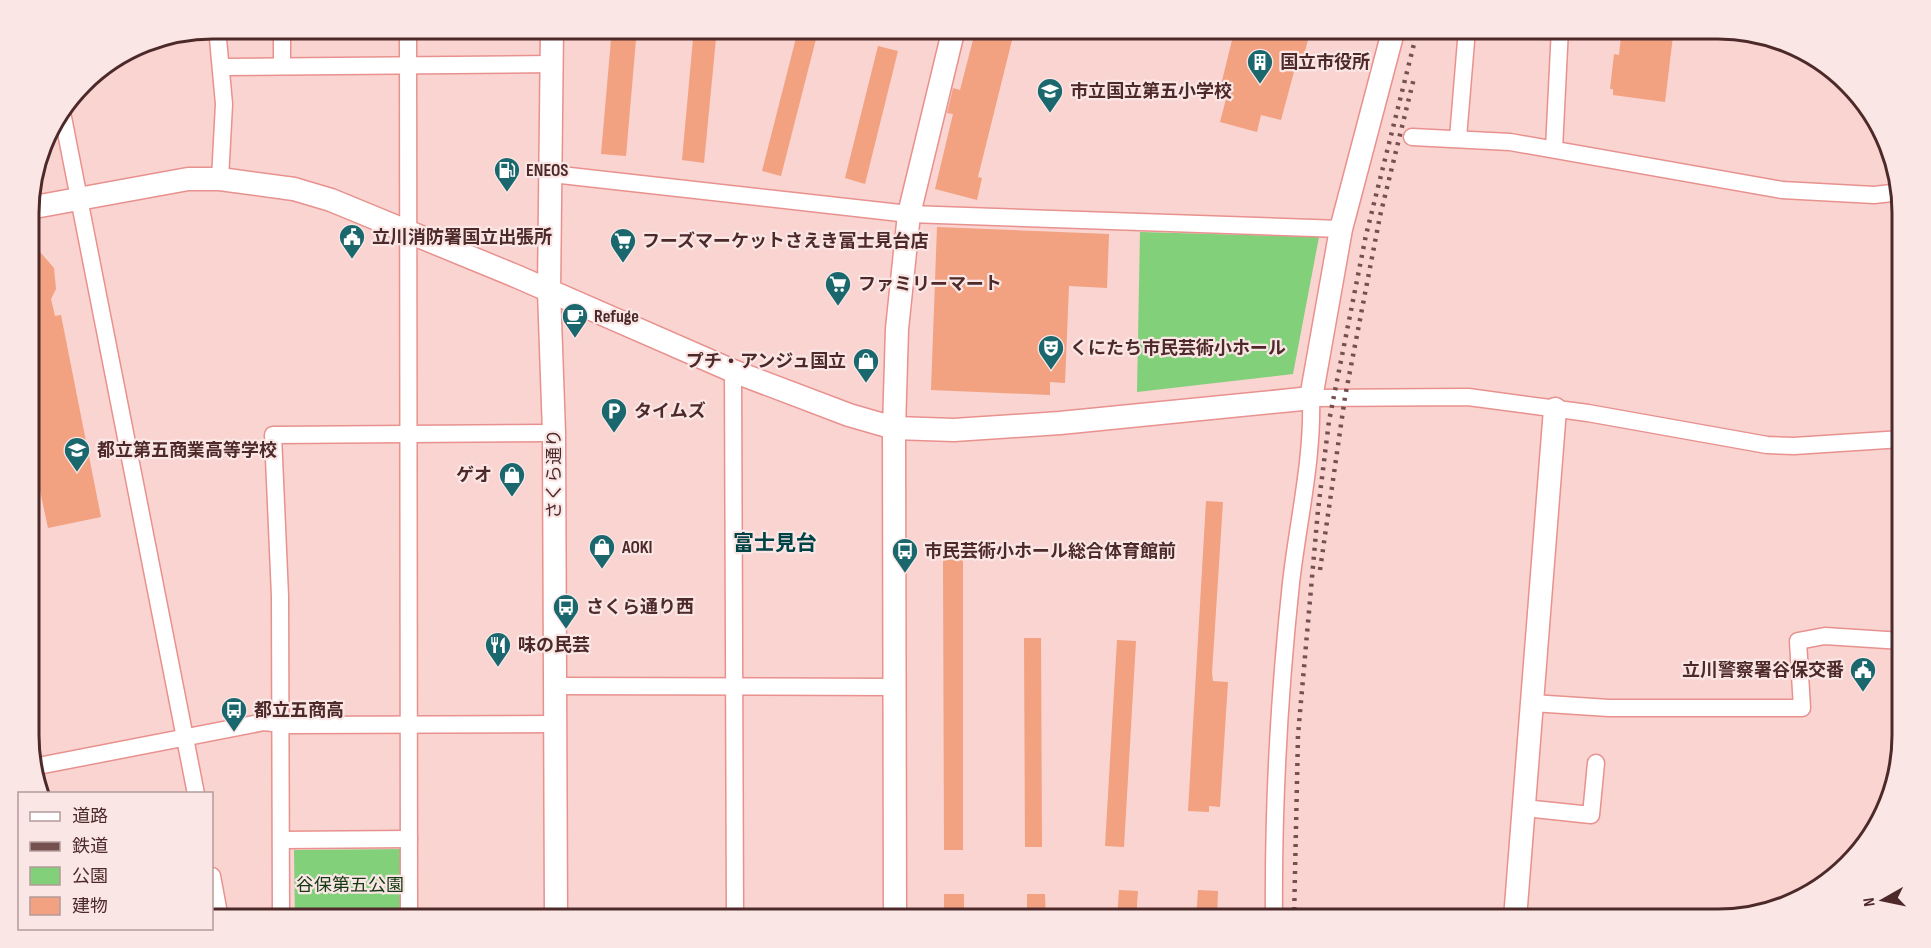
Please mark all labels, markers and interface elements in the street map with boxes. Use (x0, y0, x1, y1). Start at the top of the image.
building icon: 国立市役所 (1245, 47, 1275, 85)
place label: 国立市役所 (1280, 52, 1370, 73)
school or university icon: 市立国立第五小学校 (1035, 76, 1065, 114)
place label: 市立国立第五小学校 (1070, 81, 1232, 102)
fuel station icon: ENEOS (492, 155, 522, 193)
place label: ENEOS (526, 160, 568, 181)
public building icon: 立川消防署国立出張所 (337, 222, 367, 260)
supermarket icon: フーズマーケットさえき富士見台店 (608, 226, 638, 264)
place label: 立川消防署国立出張所 (372, 227, 552, 248)
place label: フーズマーケットさえき富士見台店 (642, 231, 929, 252)
supermarket icon: ファミリーマート (823, 269, 853, 307)
place label: ファミリーマート (858, 274, 1002, 295)
cafe icon: Refuge (560, 301, 590, 339)
place label: Refuge (594, 306, 639, 327)
theatre icon: くにたち市民芸術小ホール (1036, 333, 1066, 371)
place label: くにたち市民芸術小ホール (1070, 338, 1286, 359)
shop icon: プチ・アンジュ国立 (851, 346, 881, 384)
place label: プチ・アンジュ国立 (686, 351, 846, 372)
parking icon: タイムズ (599, 396, 629, 434)
place label: タイムズ (634, 401, 706, 422)
street label: さくら通り (544, 429, 565, 519)
school or university icon: 都立第五商業高等学校 (62, 435, 92, 473)
place label: 都立第五商業高等学校 (97, 440, 277, 461)
shop icon: ゲオ (497, 460, 527, 498)
place label: ゲオ (456, 465, 492, 486)
district label: 富士見台 (733, 531, 817, 556)
shop icon: AOKI (587, 532, 617, 570)
bus stop icon: 市民芸術小ホール総合体育館前 (890, 536, 920, 574)
place label: AOKI (621, 537, 653, 558)
place label: 市民芸術小ホール総合体育館前 (924, 541, 1176, 562)
bus stop icon: さくら通り西 (551, 592, 581, 630)
place label: さくら通り西 (586, 597, 694, 618)
restaurant icon: 味の民芸 (483, 630, 513, 668)
place label: 味の民芸 (518, 635, 590, 656)
public building icon: 立川警察署谷保交番 (1848, 655, 1878, 693)
place label: 立川警察署谷保交番 (1682, 660, 1844, 681)
bus stop icon: 都立五商高 (219, 695, 249, 733)
place label: 都立五商高 (254, 700, 344, 721)
legend (18, 792, 213, 930)
text: 道路 (72, 806, 108, 827)
text: 鉄道 (72, 836, 108, 857)
text: 公園 (72, 866, 108, 887)
north arrow (1853, 870, 1913, 930)
park label: 谷保第五公園 (296, 875, 404, 896)
text: 建物 (72, 896, 108, 917)
text: N (1860, 896, 1880, 908)

